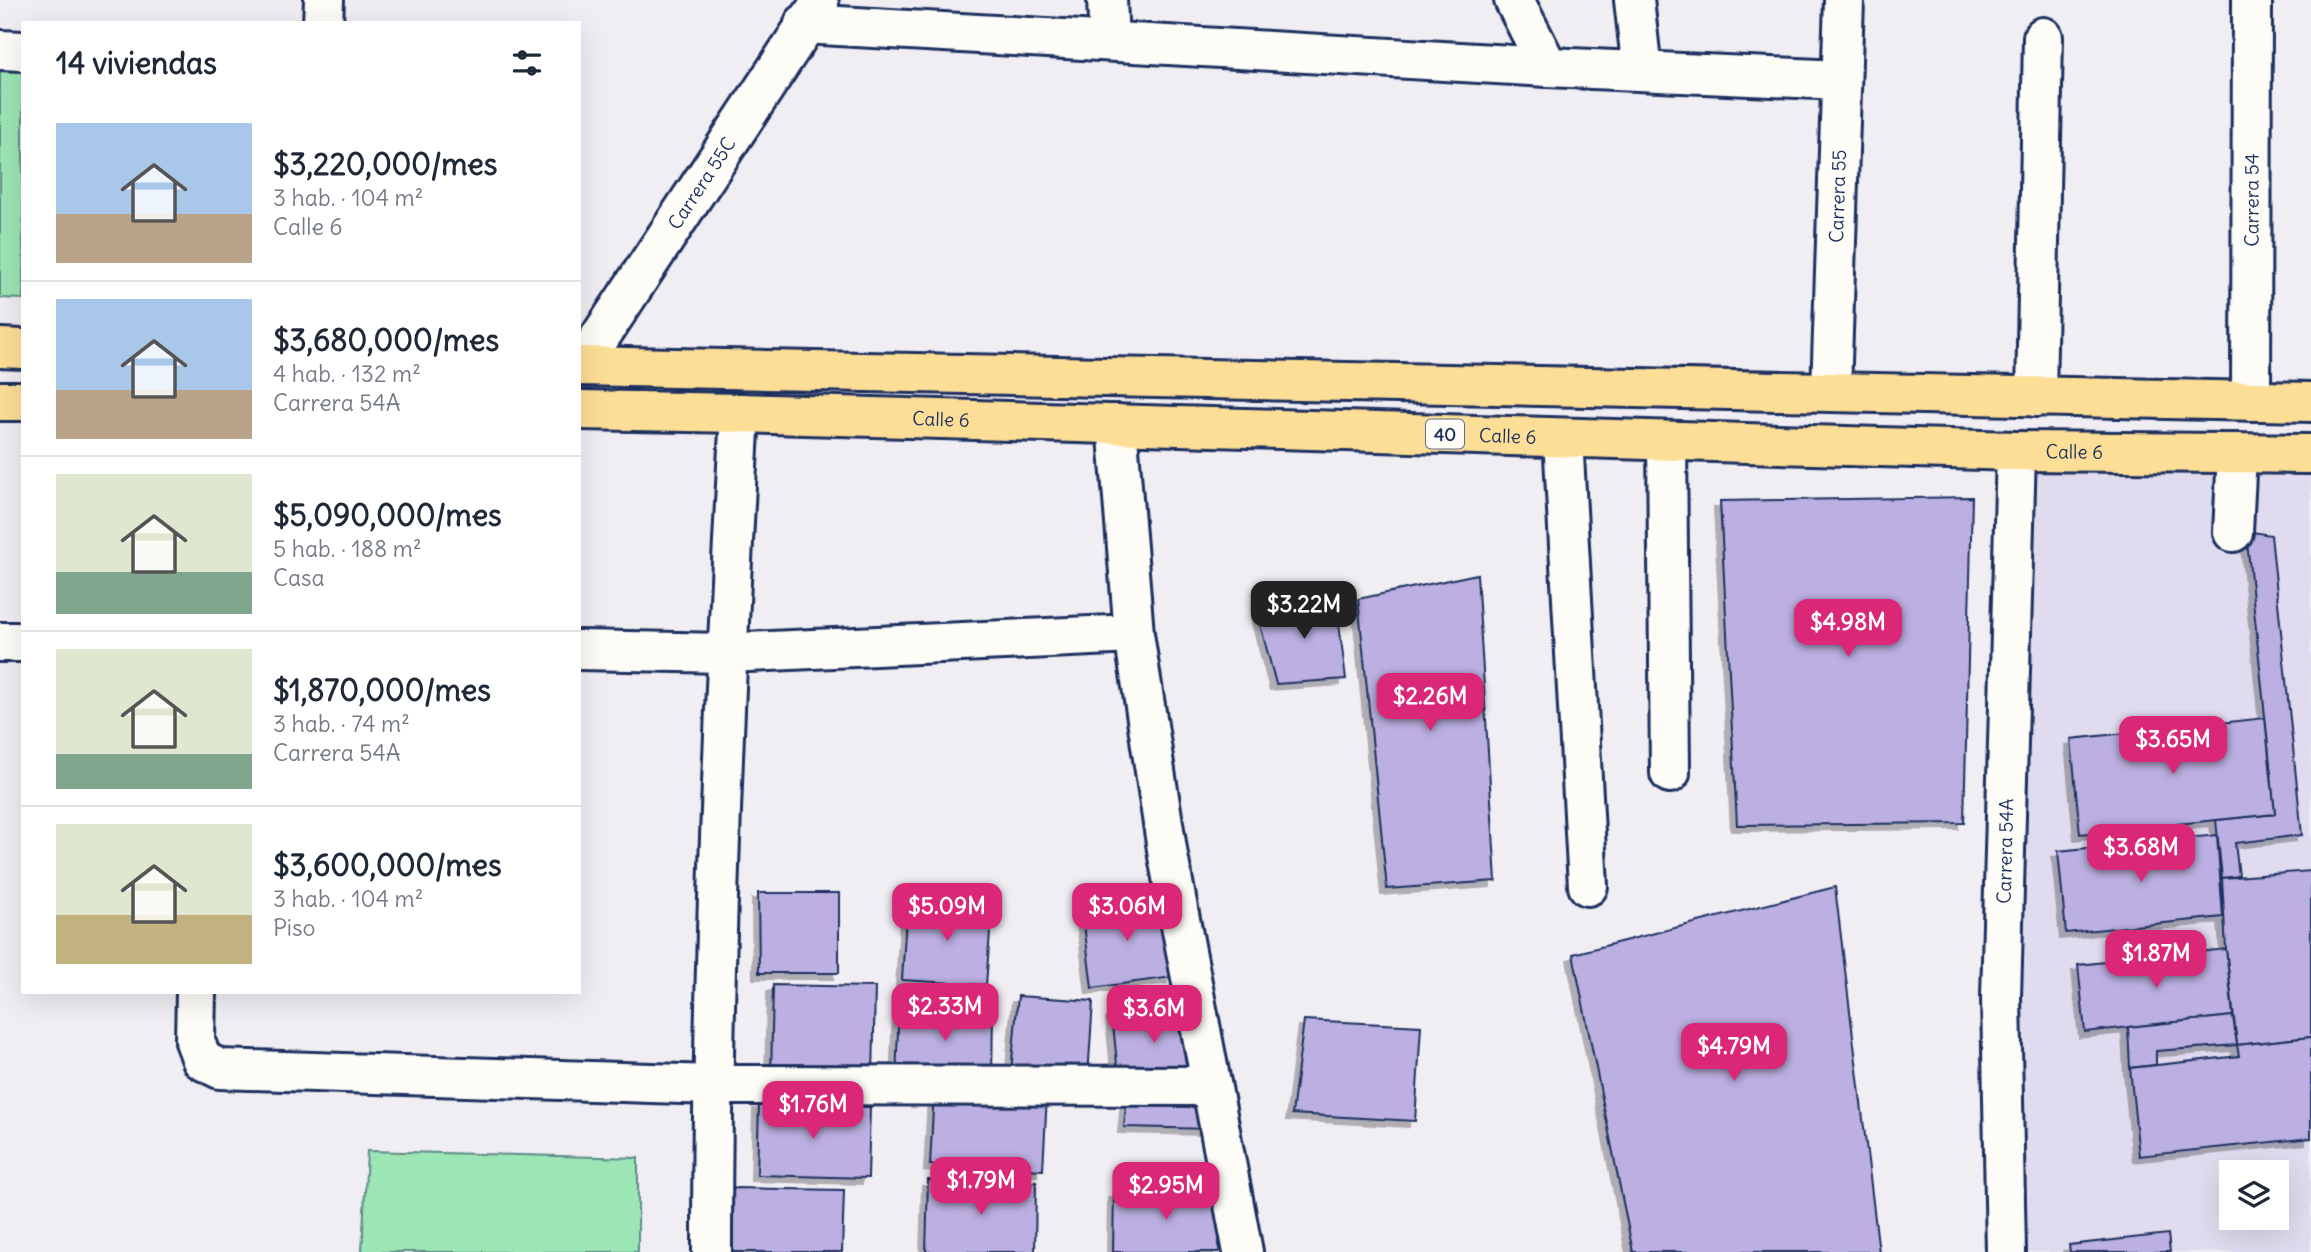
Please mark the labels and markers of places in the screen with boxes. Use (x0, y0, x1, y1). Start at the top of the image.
pin: $3.22M (1247, 582, 1361, 641)
pin: $4.98M (1791, 600, 1905, 659)
pin: $2.26M (1373, 674, 1487, 733)
pin: $3.65M (2116, 716, 2230, 776)
pin: $3.68M (2084, 824, 2198, 884)
pin: $5.09M (890, 884, 1004, 943)
pin: $3.06M (1070, 884, 1184, 943)
pin: $1.87M (2099, 930, 2213, 990)
pin: $2.33M (888, 984, 1002, 1043)
pin: $3.6M (1105, 986, 1203, 1045)
pin: $4.79M (1677, 1024, 1791, 1083)
pin: $1.76M (756, 1082, 870, 1141)
pin: $1.79M (924, 1158, 1038, 1217)
pin: $2.95M (1109, 1162, 1223, 1222)

